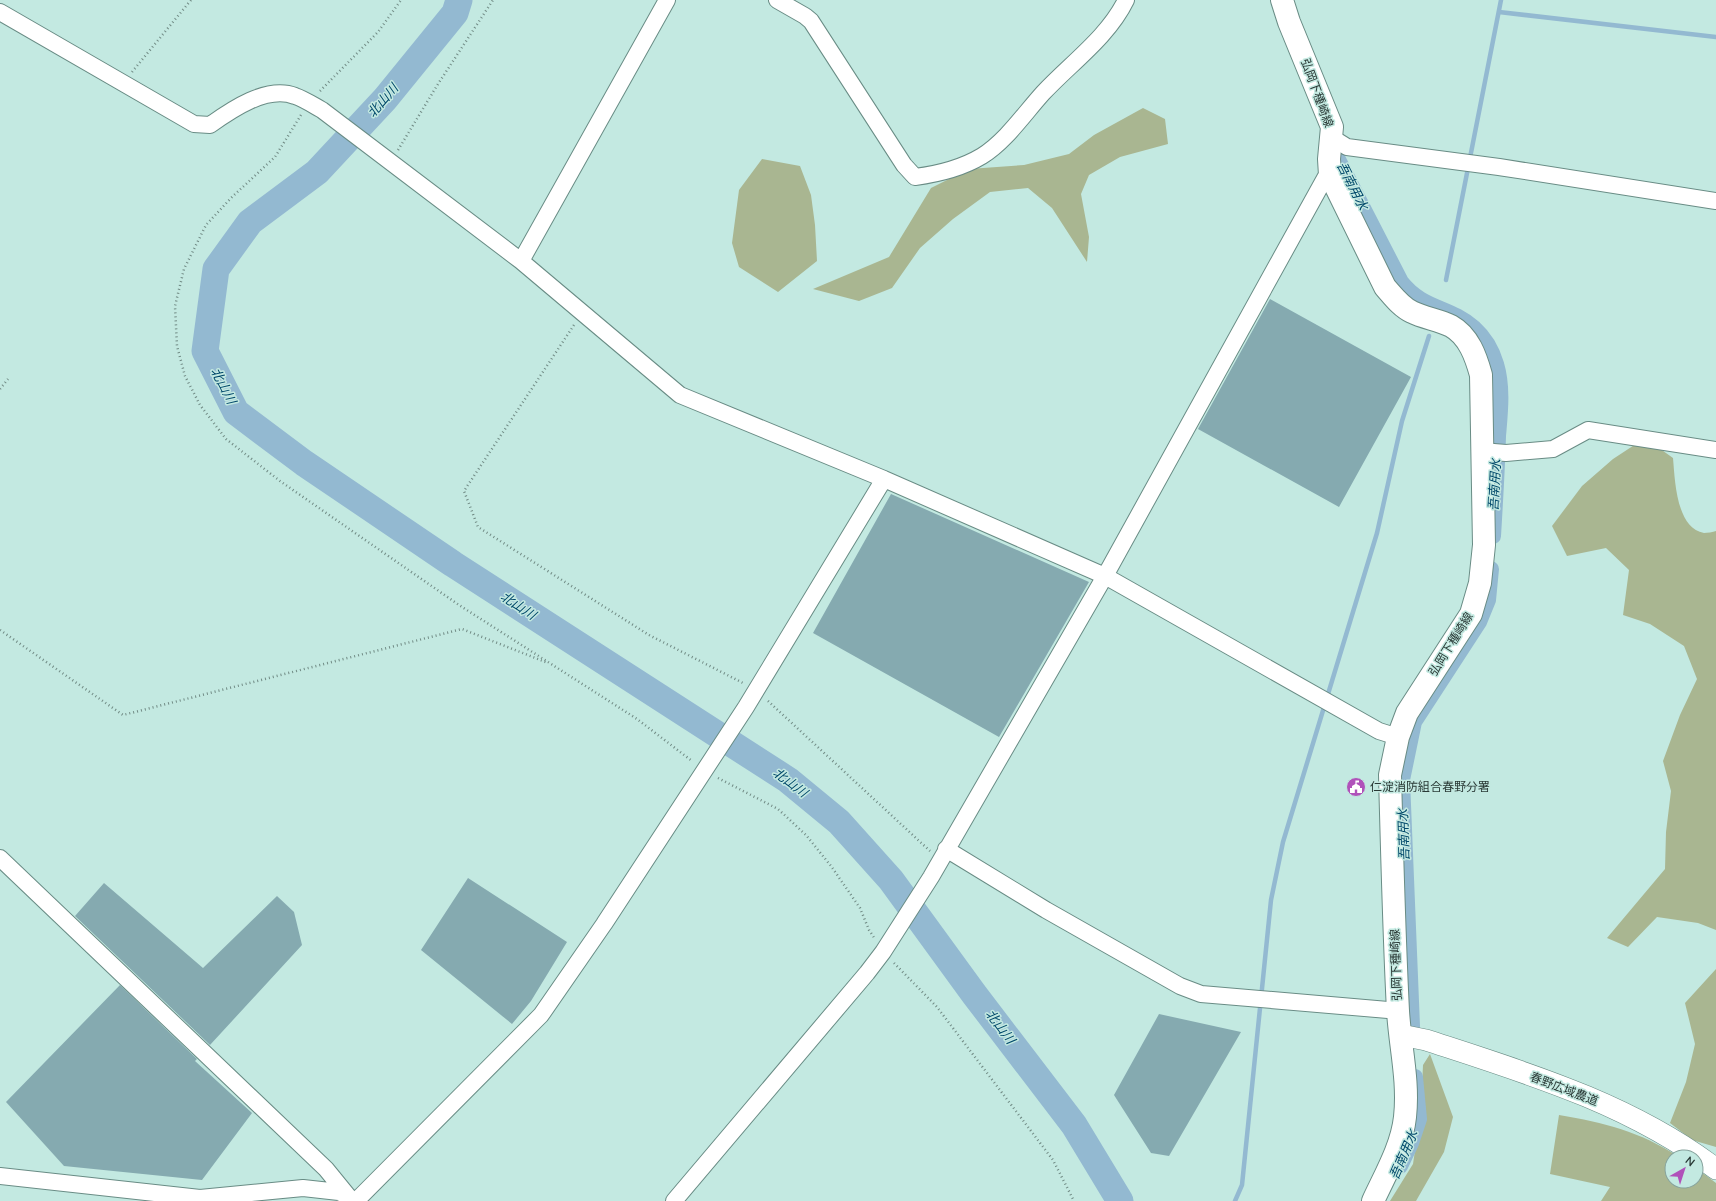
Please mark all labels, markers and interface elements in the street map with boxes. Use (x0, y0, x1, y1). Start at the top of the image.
street label: 弘岡下種崎線 (1297, 56, 1337, 130)
water label: 北山川 (363, 79, 404, 122)
water label: 吾南用水 (1332, 159, 1373, 215)
water label: 北山川 (206, 365, 241, 409)
water label: 吾南用水 (1485, 457, 1505, 511)
water label: 北山川 (497, 588, 541, 625)
street label: 弘岡下種崎線 (1425, 609, 1477, 679)
water label: 北山川 (769, 764, 813, 803)
public building icon: 仁淀消防組合春野分署 (1345, 776, 1367, 798)
place label: 仁淀消防組合春野分署 (1370, 779, 1490, 795)
water label: 吾南用水 (1394, 807, 1414, 861)
street label: 弘岡下種崎線 (1387, 929, 1405, 1001)
water label: 北山川 (981, 1006, 1020, 1050)
street label: 春野広域農道 (1528, 1069, 1600, 1109)
water label: 吾南用水 (1386, 1126, 1423, 1182)
north arrow (1664, 1149, 1704, 1189)
text: N (1682, 1153, 1698, 1170)

